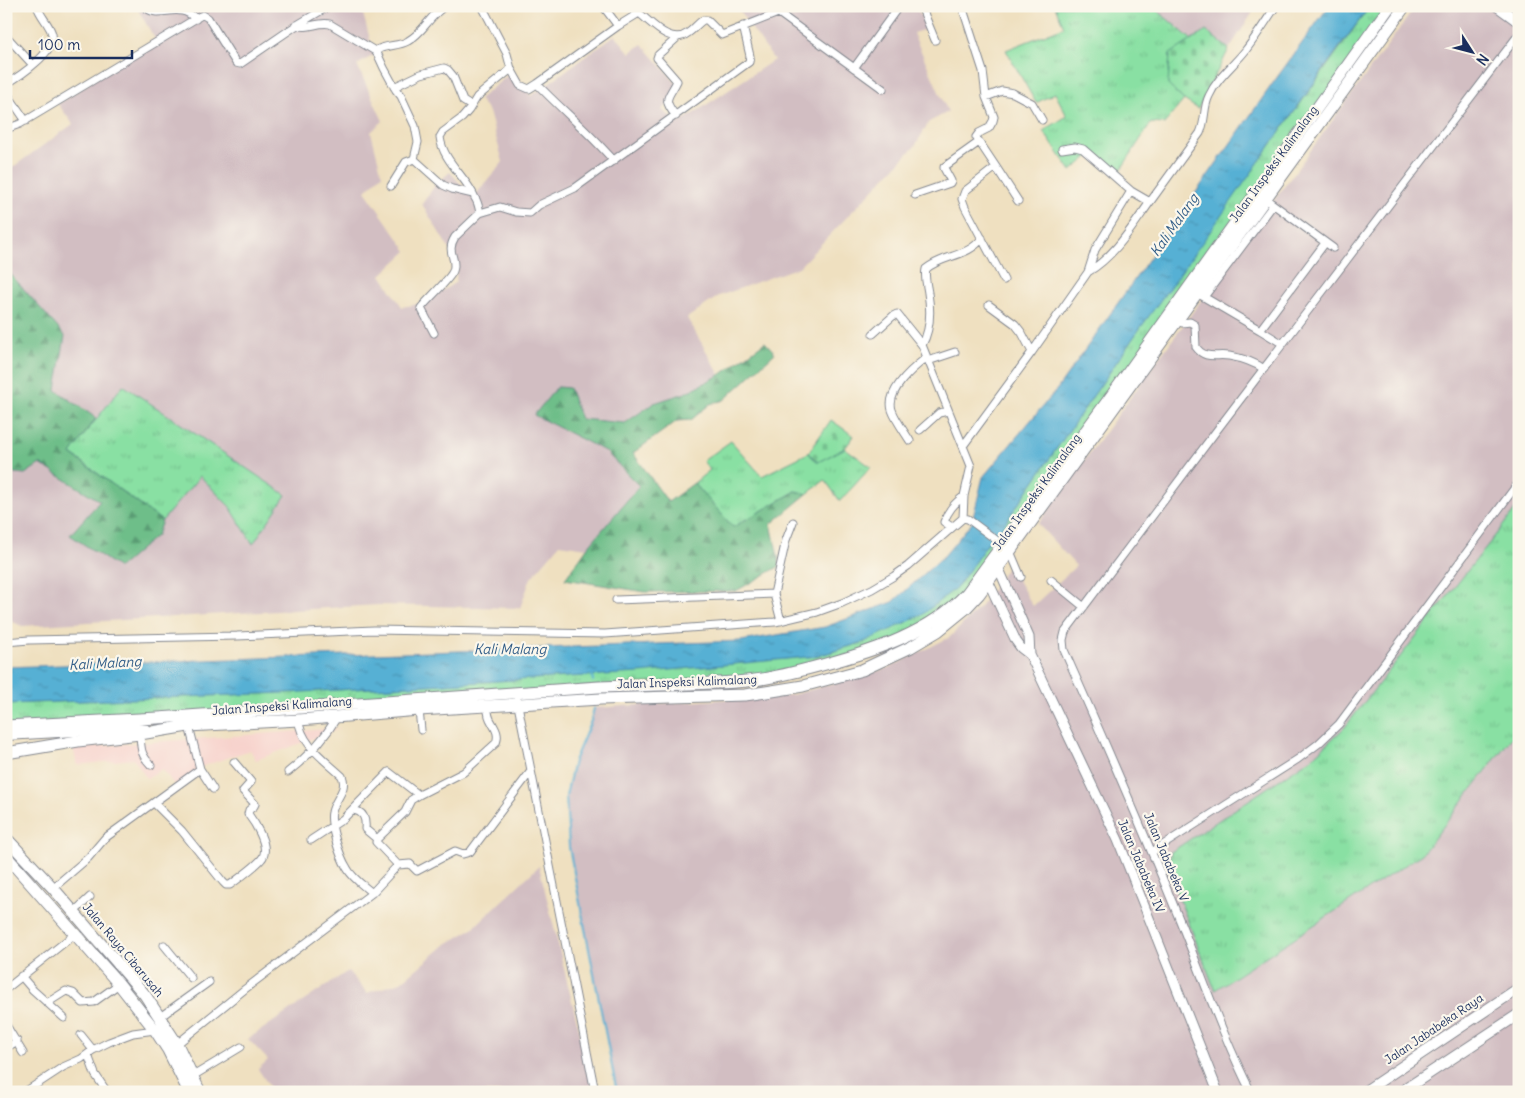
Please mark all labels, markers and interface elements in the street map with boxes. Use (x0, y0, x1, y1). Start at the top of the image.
scale bar (30, 28, 132, 60)
north arrow (1448, 28, 1498, 78)
text: 100 m (38, 35, 80, 54)
text: N (1472, 50, 1493, 69)
street label: Jalan Inspeksi Kalimalang (1226, 103, 1321, 225)
water label: Kali Malang (1146, 189, 1203, 260)
street label: Jalan Inspeksi Kalimalang (989, 431, 1084, 553)
water label: Kali Malang (474, 640, 547, 658)
water label: Kali Malang (68, 652, 143, 674)
street label: Jalan Inspeksi Kalimalang (617, 672, 757, 691)
street label: Jalan Inspeksi Kalimalang (211, 693, 353, 718)
street label: Jalan Jababeka V (1141, 810, 1192, 904)
street label: Jalan Jababeka IV (1115, 817, 1168, 915)
street label: Jalan Raya Cibarusah (80, 900, 167, 1000)
street label: Jalan Jababeka Raya (1382, 990, 1486, 1067)

